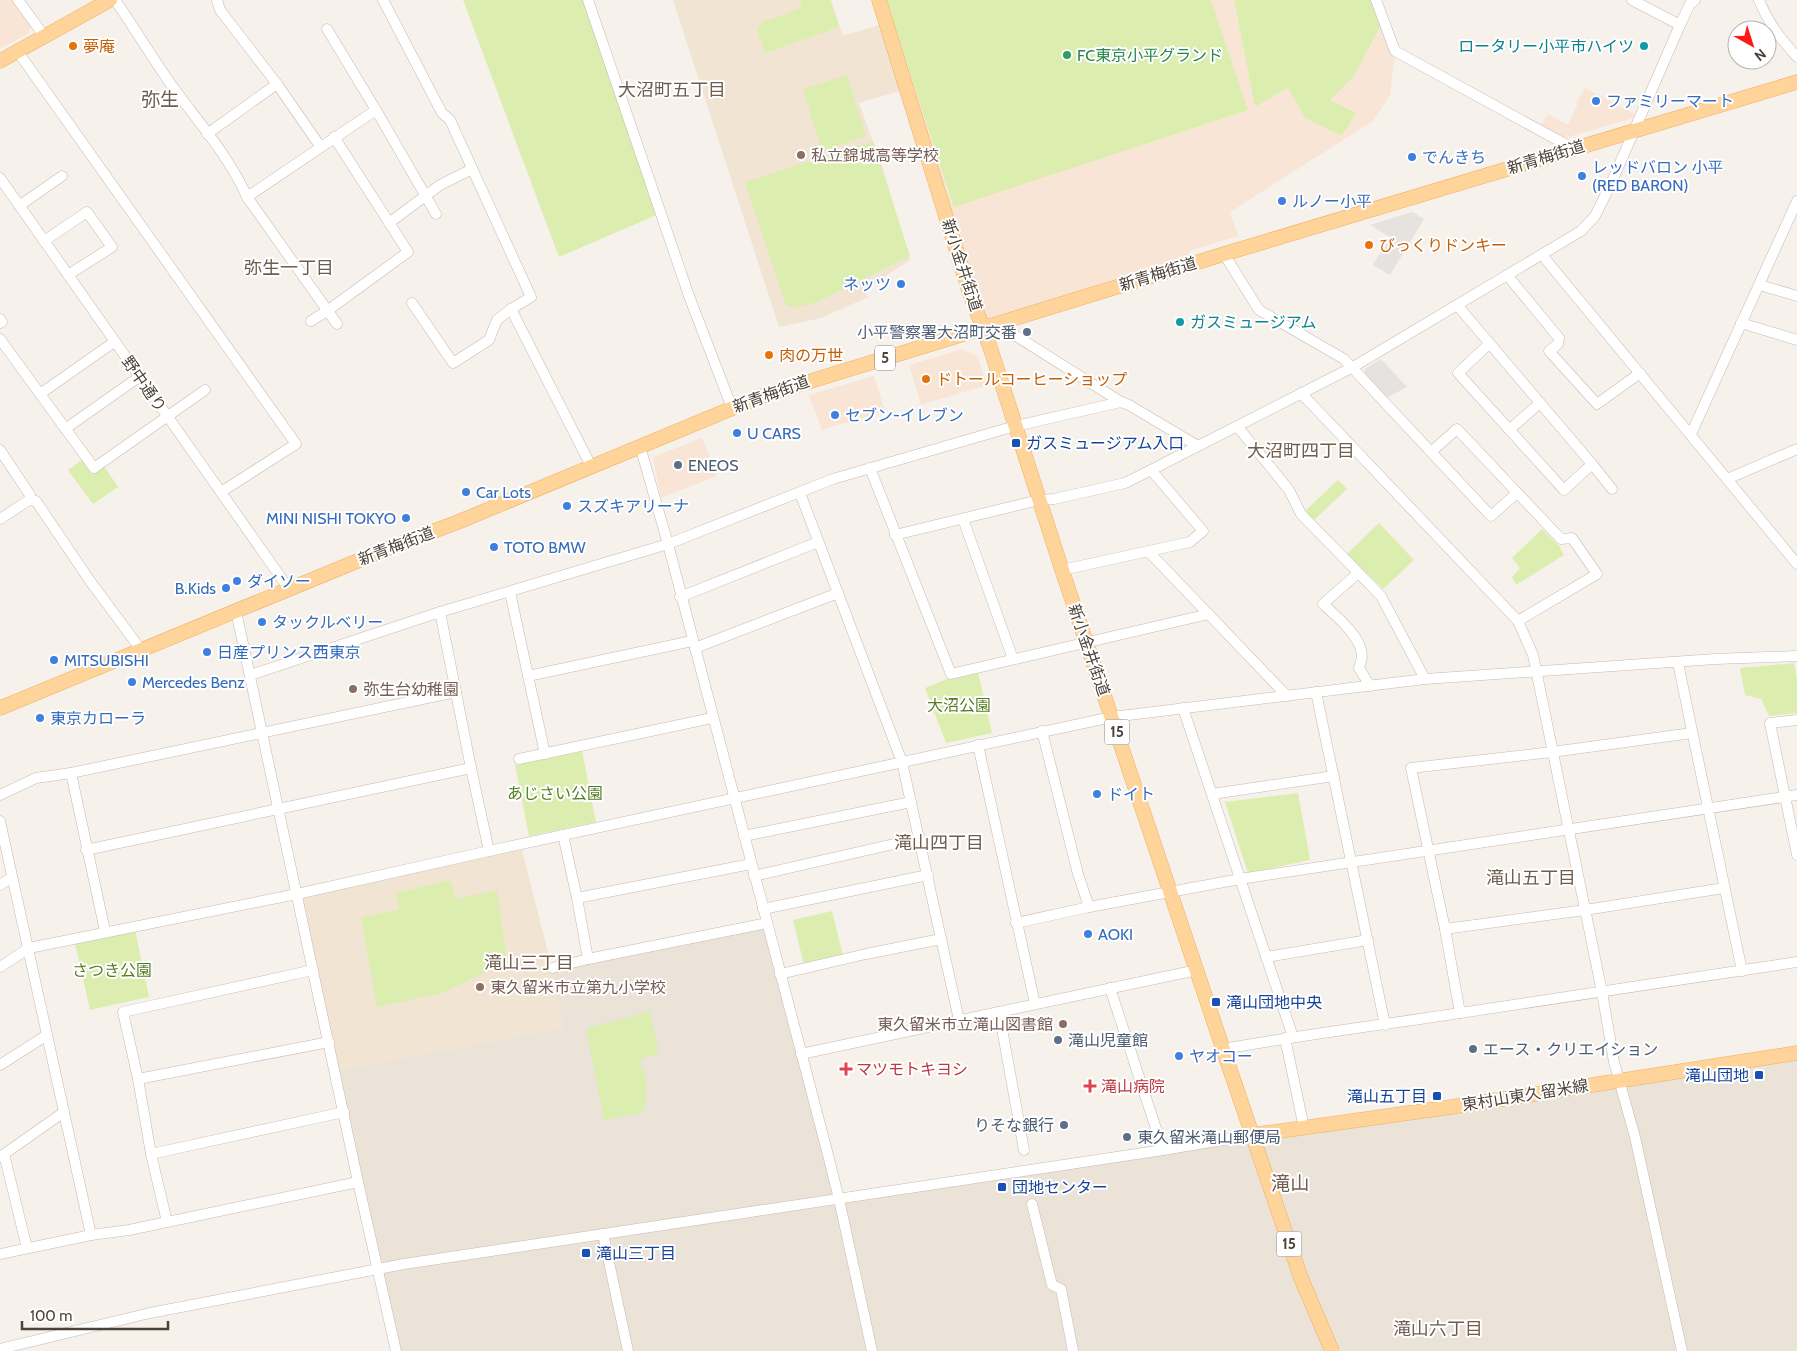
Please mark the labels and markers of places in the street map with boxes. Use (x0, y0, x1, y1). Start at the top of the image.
place label: 夢庵 (83, 37, 115, 56)
place label: ロータリー小平市ハイツ (1458, 37, 1634, 56)
marker: 夢庵 (67, 40, 79, 52)
marker: ロータリー小平市ハイツ (1638, 40, 1650, 52)
place label: FC東京小平グランド (1077, 46, 1223, 65)
marker: FC東京小平グランド (1061, 49, 1073, 61)
place label: ファミリーマート (1606, 92, 1734, 111)
marker: ファミリーマート (1590, 95, 1602, 107)
place label: 私立錦城高等学校 (811, 146, 939, 165)
place label: でんきち (1422, 148, 1486, 167)
marker: 私立錦城高等学校 (795, 149, 807, 161)
marker: でんきち (1406, 151, 1418, 163)
place label: レッドバロン 小平 (RED BARON) (1592, 158, 1724, 195)
marker: レッドバロン 小平 (RED BARON) (1576, 170, 1588, 182)
place label: ルノー小平 (1292, 192, 1372, 211)
marker: ルノー小平 (1276, 195, 1288, 207)
place label: びっくりドンキー (1379, 236, 1507, 255)
marker: びっくりドンキー (1363, 239, 1375, 251)
place label: ネッツ (843, 275, 891, 294)
marker: ネッツ (895, 278, 907, 290)
place label: ガスミュージアム (1190, 313, 1317, 332)
marker: ガスミュージアム (1174, 316, 1186, 328)
place label: 小平警察署大沼町交番 (857, 323, 1017, 342)
marker: 小平警察署大沼町交番 (1021, 326, 1033, 338)
place label: 肉の万世 (779, 346, 843, 365)
marker: 肉の万世 (763, 349, 775, 361)
place label: ドトールコーヒーショップ (936, 370, 1127, 389)
marker: ドトールコーヒーショップ (920, 373, 932, 385)
place label: セブン-イレブン (845, 406, 964, 425)
marker: セブン-イレブン (829, 409, 841, 421)
place label: U CARS (747, 424, 801, 443)
marker: U CARS (731, 427, 743, 439)
place label: ガスミュージアム入口 (1026, 434, 1185, 453)
marker: ガスミュージアム入口 (1010, 437, 1022, 449)
place label: ENEOS (688, 456, 738, 475)
marker: ENEOS (672, 459, 684, 471)
place label: Car Lots (476, 483, 531, 502)
marker: Car Lots (460, 486, 472, 498)
place label: スズキアリーナ (577, 497, 689, 516)
marker: スズキアリーナ (561, 500, 573, 512)
place label: MINI NISHI TOKYO (266, 509, 396, 528)
marker: MINI NISHI TOKYO (400, 512, 412, 524)
place label: TOTO BMW (504, 538, 586, 557)
marker: TOTO BMW (488, 541, 500, 553)
place label: ダイソー (247, 572, 311, 591)
marker: ダイソー (231, 575, 243, 587)
place label: B.Kids (175, 579, 216, 598)
marker: B.Kids (220, 582, 232, 594)
place label: タックルベリー (272, 613, 384, 632)
marker: タックルベリー (256, 616, 268, 628)
place label: 日産プリンス西東京 (217, 643, 361, 662)
marker: 日産プリンス西東京 (201, 646, 213, 658)
place label: MITSUBISHI (64, 651, 149, 670)
marker: MITSUBISHI (48, 654, 60, 666)
place label: Mercedes Benz (142, 673, 245, 692)
marker: Mercedes Benz (126, 676, 138, 688)
place label: 弥生台幼稚園 (363, 680, 459, 699)
marker: 弥生台幼稚園 (347, 683, 359, 695)
place label: 東京カローラ (50, 709, 146, 728)
marker: 東京カローラ (34, 712, 46, 724)
place label: ドイト (1107, 785, 1155, 804)
marker: ドイト (1091, 788, 1103, 800)
place label: AOKI (1098, 925, 1133, 944)
marker: AOKI (1082, 928, 1094, 940)
place label: 東久留米市立第九小学校 (490, 978, 666, 997)
marker: 東久留米市立第九小学校 (474, 981, 486, 993)
place label: 滝山団地中央 (1226, 993, 1322, 1012)
marker: 滝山団地中央 (1210, 996, 1222, 1008)
place label: 東久留米市立滝山図書館 (877, 1015, 1053, 1034)
marker: 東久留米市立滝山図書館 (1057, 1018, 1069, 1030)
place label: 滝山児童館 (1068, 1031, 1148, 1050)
marker: 滝山児童館 (1052, 1034, 1064, 1046)
place label: エース・クリエイション (1483, 1040, 1658, 1059)
marker: エース・クリエイション (1467, 1043, 1479, 1055)
place label: ヤオコー (1189, 1047, 1253, 1066)
marker: ヤオコー (1173, 1050, 1185, 1062)
place label: マツモトキヨシ (856, 1060, 968, 1079)
marker: マツモトキヨシ (840, 1063, 852, 1075)
place label: 滝山団地 (1685, 1066, 1749, 1085)
marker: 滝山団地 (1753, 1069, 1765, 1081)
place label: 滝山病院 (1101, 1077, 1165, 1096)
marker: 滝山病院 (1083, 1079, 1097, 1093)
place label: 滝山五丁目 (1347, 1087, 1427, 1106)
marker: 滝山五丁目 (1431, 1090, 1443, 1102)
place label: りそな銀行 (974, 1116, 1054, 1135)
marker: りそな銀行 (1058, 1119, 1070, 1131)
place label: 東久留米滝山郵便局 (1137, 1128, 1281, 1147)
marker: 東久留米滝山郵便局 (1121, 1131, 1133, 1143)
place label: 団地センター (1012, 1178, 1108, 1197)
marker: 団地センター (996, 1181, 1008, 1193)
place label: 滝山三丁目 (596, 1244, 676, 1263)
marker: 滝山三丁目 (580, 1247, 592, 1259)

